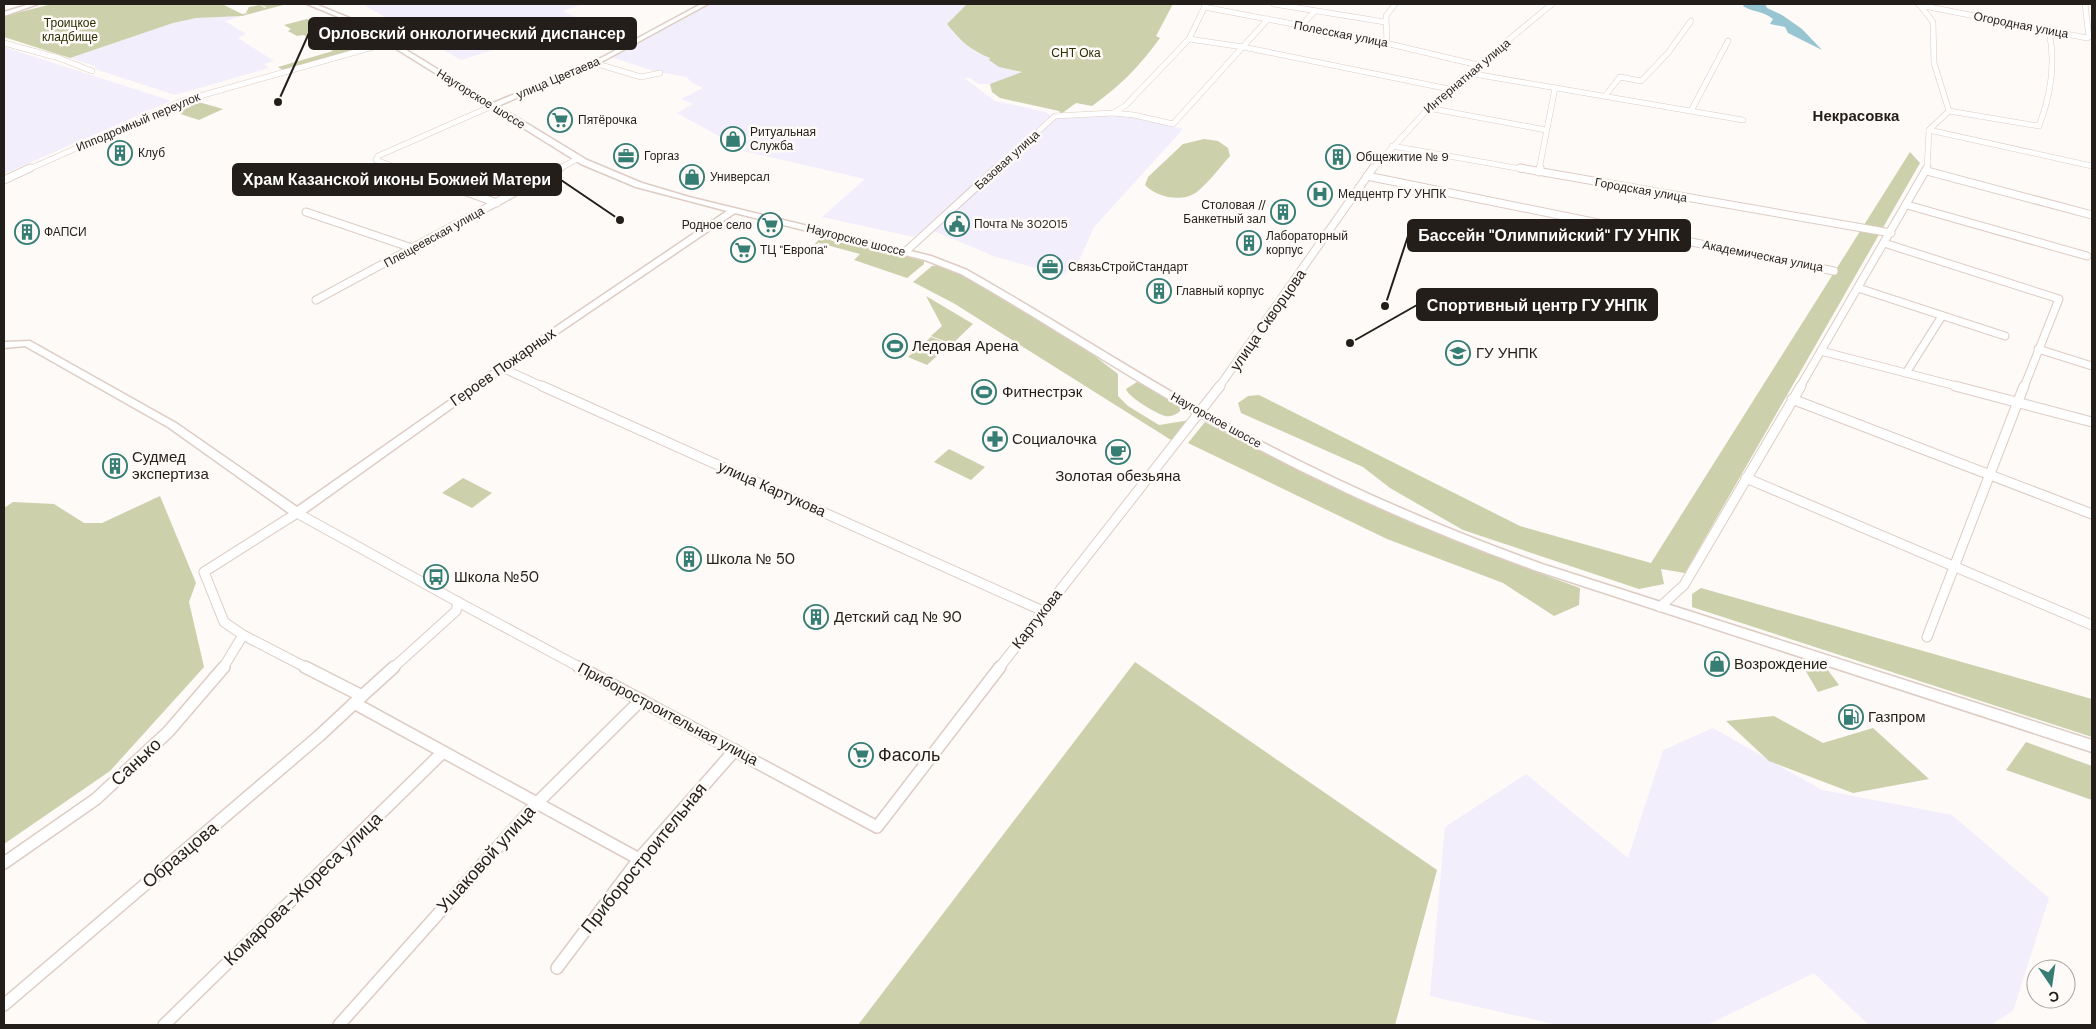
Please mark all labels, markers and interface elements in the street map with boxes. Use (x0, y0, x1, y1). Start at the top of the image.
street label: Огородная улица (1972, 8, 2070, 42)
park label: Троицкое кладбище (42, 15, 98, 45)
street label: Полесская улица (1293, 17, 1390, 51)
callout: Орловский онкологический диспансер (309, 18, 636, 49)
text: Орловский онкологический диспансер (318, 23, 626, 44)
street label: Интернатная улица (1420, 35, 1514, 117)
park label: СНТ Ока (1051, 45, 1101, 61)
street label: улица Цветаева (514, 53, 602, 103)
street label: Наугорское шоссе (434, 65, 529, 133)
street label: Ипподромный переулок (74, 88, 203, 155)
district label: Некрасовка (1813, 106, 1900, 126)
supermarket icon: Пятёрочка (547, 107, 573, 133)
place label: Пятёрочка (578, 112, 637, 128)
place label: Ритуальная Служба (750, 124, 816, 154)
shop icon: Ритуальная Служба (720, 126, 746, 152)
street label: Базовая улица (971, 126, 1043, 193)
building icon: Клуб (107, 140, 133, 166)
office icon: Горгаз (613, 143, 639, 169)
building icon: Общежитие № 9 (1325, 144, 1351, 170)
place label: Клуб (138, 145, 165, 161)
place label: Горгаз (644, 148, 680, 164)
place label: Общежитие № 9 (1356, 149, 1449, 165)
callout: Храм Казанской иконы Божией Матери (233, 164, 561, 195)
shop icon: Универсал (679, 164, 705, 190)
text: Храм Казанской иконы Божией Матери (243, 169, 551, 190)
place label: Универсал (710, 169, 770, 185)
street label: Городская улица (1594, 174, 1689, 206)
hospital icon: Медцентр ГУ УНПК (1307, 181, 1333, 207)
place label: Медцентр ГУ УНПК (1338, 186, 1446, 202)
place label: Столовая // Банкетный зал (1183, 197, 1266, 227)
building icon: Столовая // Банкетный зал (1270, 199, 1296, 225)
street label: Плещеевская улица (381, 203, 487, 271)
public building icon: Почта № 302015 (944, 211, 970, 237)
supermarket icon: Родное село (757, 212, 783, 238)
place label: Почта № 302015 (974, 216, 1068, 232)
place label: Родное село (682, 217, 752, 233)
building icon: ФАПСИ (14, 219, 40, 245)
street label: Наугорское шоссе (805, 220, 908, 260)
callout: Бассейн "Олимпийский" ГУ УНПК (1408, 220, 1690, 251)
place label: ФАПСИ (44, 224, 87, 240)
text: Бассейн "Олимпийский" ГУ УНПК (1418, 225, 1680, 246)
place label: Лабораторный корпус (1266, 228, 1348, 258)
building icon: Лабораторный корпус (1236, 230, 1262, 256)
street label: Академическая улица (1701, 236, 1825, 276)
supermarket icon: ТЦ "Европа" (730, 237, 756, 263)
place label: ТЦ "Европа" (760, 242, 828, 258)
office icon: СвязьСтройСтандарт (1037, 254, 1063, 280)
place label: СвязьСтройСтандарт (1068, 259, 1189, 275)
street label: улица Скворцова (1225, 265, 1311, 375)
building icon: Главный корпус (1146, 278, 1172, 304)
place label: Главный корпус (1176, 283, 1264, 299)
callout: Спортивный центр ГУ УНПК (1417, 289, 1657, 320)
text: Спортивный центр ГУ УНПК (1427, 295, 1647, 316)
street label: Героев Пожарных (446, 323, 560, 411)
sports icon: Ледовая Арена (882, 333, 908, 359)
place label: Ледовая Арена (912, 336, 1019, 356)
school or university icon: ГУ УНПК (1445, 340, 1471, 366)
place label: ГУ УНПК (1476, 343, 1538, 363)
sports icon: Фитнестрэк (971, 379, 997, 405)
place label: Фитнестрэк (1002, 382, 1083, 402)
street label: Наугорское шоссе (1168, 388, 1265, 452)
pharmacy icon: Социалочка (982, 426, 1008, 452)
place label: Социалочка (1012, 429, 1097, 449)
cafe icon: Золотая обезьяна (1105, 439, 1131, 465)
place label: Судмед экспертиза (132, 447, 209, 484)
building icon: Судмед экспертиза (102, 453, 128, 479)
street label: улица Картукова (715, 456, 830, 522)
place label: Золотая обезьяна (1055, 466, 1181, 486)
building icon: Школа № 50 (676, 546, 702, 572)
place label: Школа № 50 (706, 549, 795, 569)
bus stop icon: Школа №50 (423, 564, 449, 590)
place label: Школа №50 (454, 567, 539, 587)
street label: Картукова (1007, 584, 1067, 653)
building icon: Детский сад № 90 (803, 604, 829, 630)
place label: Детский сад № 90 (834, 607, 962, 627)
shop icon: Возрождение (1704, 651, 1730, 677)
place label: Возрождение (1734, 654, 1828, 674)
street label: Приборостроительная улица (574, 658, 762, 770)
fuel station icon: Газпром (1838, 704, 1864, 730)
place label: Газпром (1868, 707, 1925, 727)
street label: Санько (106, 733, 166, 791)
supermarket icon: Фасоль (848, 742, 874, 768)
place label: Фасоль (878, 743, 940, 767)
street label: Приборостроительная (576, 778, 712, 938)
street label: Ушаковой улица (431, 799, 541, 918)
street label: Комарова-Жореса улица (219, 806, 388, 971)
street label: Образцова (137, 816, 224, 894)
north arrow (2026, 959, 2076, 1009)
text: С (2047, 987, 2061, 1007)

